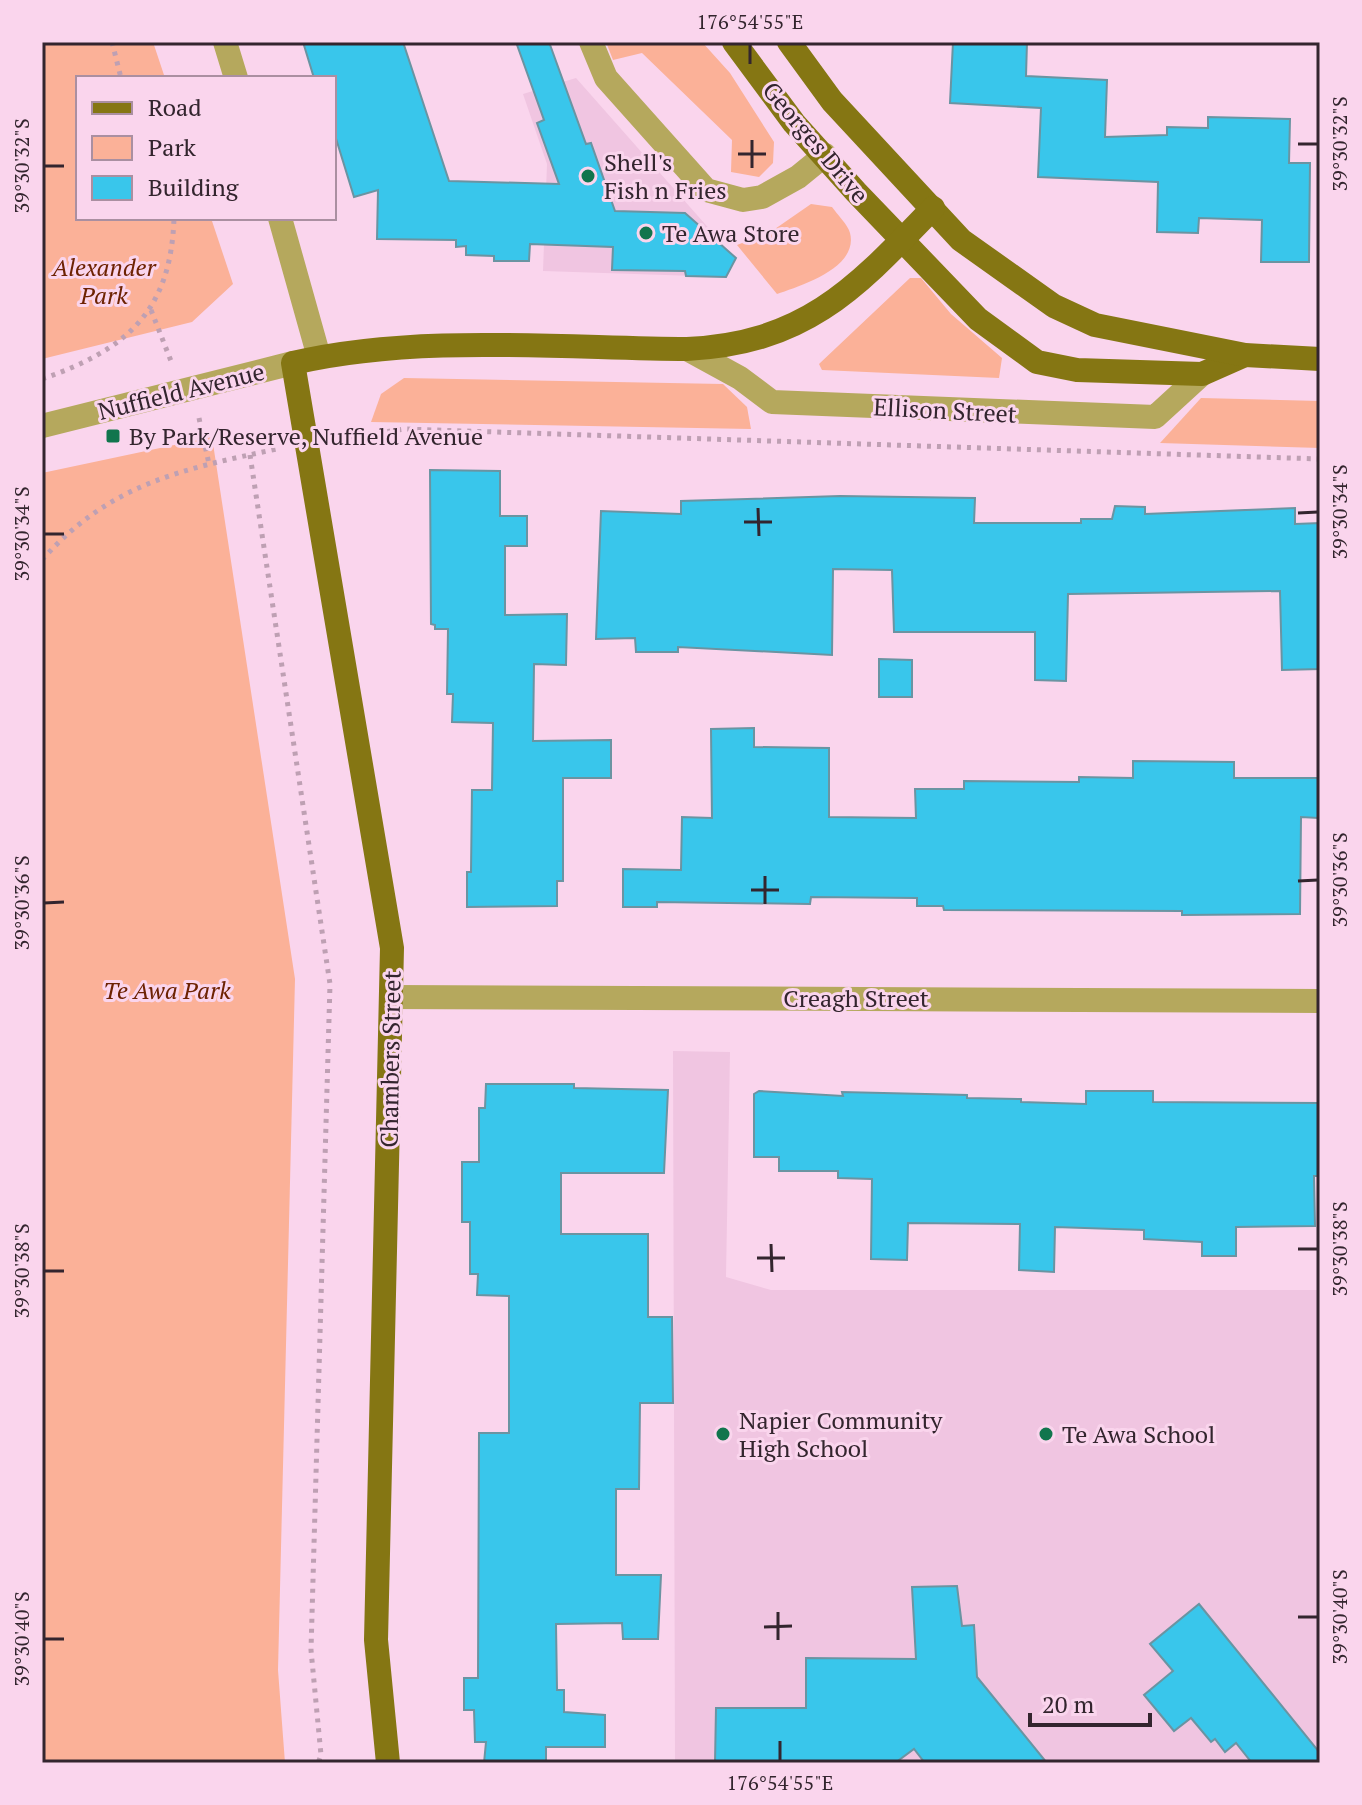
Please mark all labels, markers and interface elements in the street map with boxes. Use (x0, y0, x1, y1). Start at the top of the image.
text: 176°54'55"E (697, 8, 803, 35)
street label: Georges Drive (756, 75, 876, 209)
legend (76, 76, 336, 220)
text: Road (148, 91, 202, 123)
text: 39°30'32"S (1326, 96, 1353, 192)
text: 39°30'32"S (8, 118, 35, 214)
text: Park (148, 131, 197, 163)
place label: Shell's Fish n Fries (604, 146, 727, 206)
marker: Shell's Fish n Fries (579, 167, 597, 185)
text: Building (148, 171, 239, 203)
place label: Te Awa Store (662, 217, 800, 249)
marker: Te Awa Store (637, 224, 655, 242)
park label: Alexander Park (50, 251, 157, 311)
street label: Nuffield Avenue (94, 355, 268, 427)
street label: Ellison Street (873, 390, 1018, 430)
place label: By Park/Reserve, Nuffield Avenue (129, 420, 483, 452)
marker: By Park/Reserve, Nuffield Avenue (104, 427, 122, 445)
text: 39°30'34"S (1326, 464, 1353, 560)
text: 39°30'34"S (8, 486, 35, 582)
text: 39°30'36"S (1326, 832, 1353, 928)
text: 39°30'36"S (8, 855, 35, 951)
street label: Chambers Street (372, 970, 408, 1148)
park label: Te Awa Park (103, 974, 231, 1006)
street label: Creagh Street (783, 982, 929, 1014)
text: 39°30'38"S (1326, 1201, 1353, 1297)
text: 39°30'38"S (8, 1223, 35, 1319)
place label: Napier Community High School (739, 1404, 943, 1464)
place label: Te Awa School (1062, 1418, 1215, 1450)
marker: Napier Community High School (714, 1425, 732, 1443)
marker: Te Awa School (1037, 1425, 1055, 1443)
text: 39°30'40"S (1326, 1569, 1353, 1665)
text: 39°30'40"S (8, 1591, 35, 1687)
scale bar (1030, 1677, 1150, 1727)
text: 20 m (1042, 1688, 1094, 1720)
text: 176°54'55"E (727, 1769, 833, 1796)

